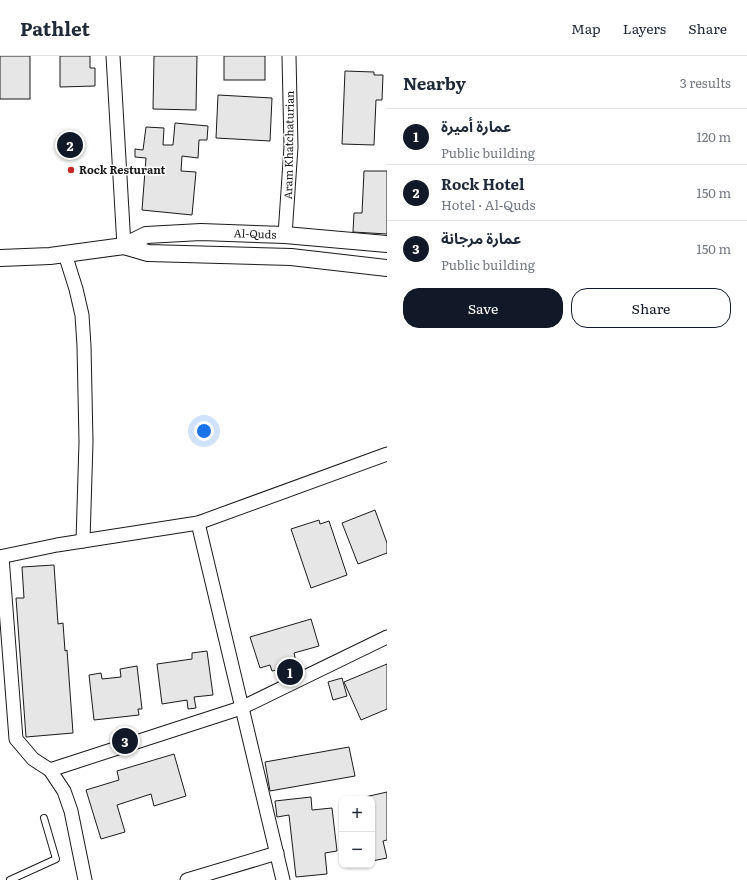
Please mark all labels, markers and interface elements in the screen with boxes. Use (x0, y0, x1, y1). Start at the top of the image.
text: Pathlet (20, 14, 90, 42)
text: Map (571, 18, 601, 38)
text: Layers (623, 18, 666, 38)
text: Share (688, 18, 727, 38)
text: Nearby (403, 70, 466, 95)
text: 3 results (680, 73, 731, 92)
street label: Aram Khatchaturian (279, 90, 297, 200)
text: عمارة أميرة (441, 114, 511, 137)
text: 1 (413, 127, 419, 146)
text: 120 m (696, 127, 731, 146)
pin: 2 (57, 130, 83, 160)
text: Public building (441, 143, 535, 162)
place label: Rock Resturant (79, 161, 165, 177)
marker: Rock Resturant (66, 165, 76, 175)
text: Rock Hotel (441, 172, 524, 195)
text: 2 (413, 183, 419, 202)
text: 150 m (696, 183, 731, 202)
text: Hotel · Al-Quds (441, 195, 535, 214)
street label: Al-Quds (233, 224, 277, 242)
text: عمارة مرجانة (441, 226, 521, 249)
text: 3 (412, 239, 420, 258)
text: 150 m (696, 239, 731, 258)
text: Public building (441, 255, 535, 274)
button: Save (403, 288, 563, 328)
button: Share (571, 288, 731, 328)
your location (194, 421, 214, 441)
pin: 1 (277, 657, 303, 687)
pin: 3 (112, 726, 138, 756)
map controls (339, 796, 375, 868)
button: + (339, 796, 375, 832)
button: − (339, 832, 375, 868)

